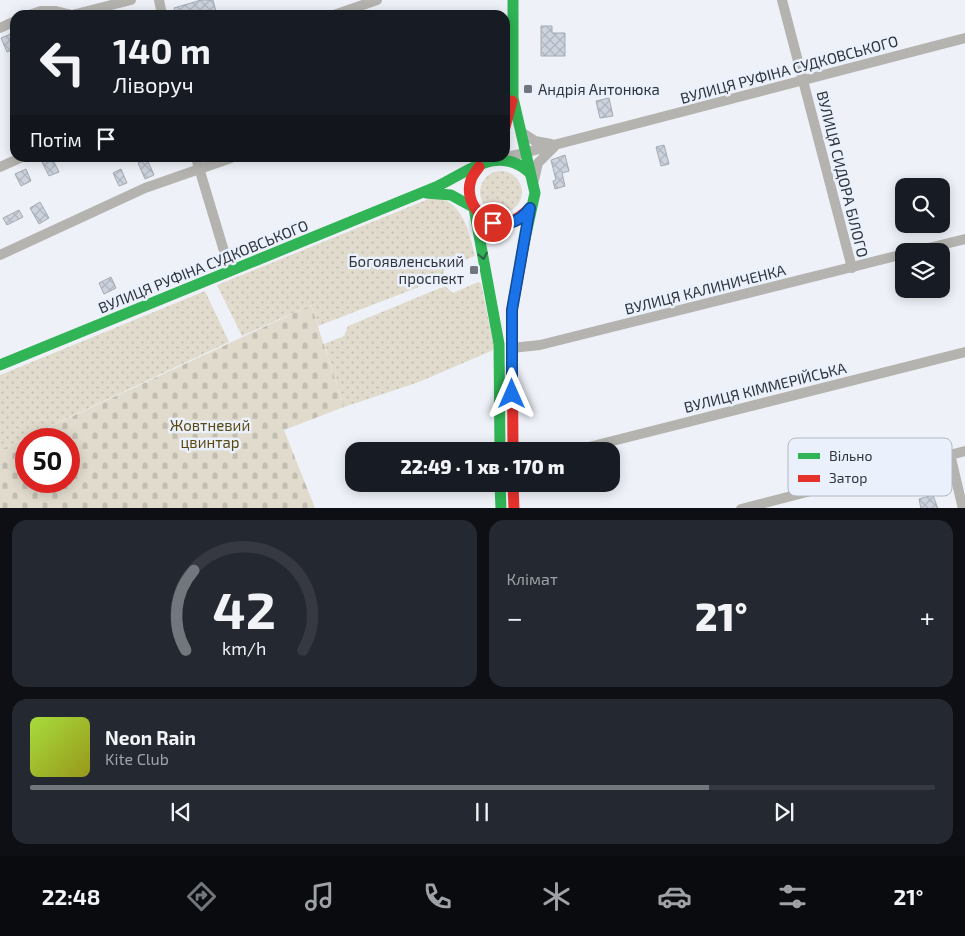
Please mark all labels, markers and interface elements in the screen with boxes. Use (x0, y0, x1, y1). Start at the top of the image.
text: 140 m (113, 29, 211, 71)
icon: left (30, 30, 95, 95)
street label: ВУЛИЦЯ РУФІНА СУДКОВСЬКОГО (678, 31, 900, 107)
text: Ліворуч (113, 71, 194, 97)
place label: Андрія Антонюка (538, 80, 660, 98)
marker: Андрія Антонюка (522, 83, 534, 95)
street label: ВУЛИЦЯ СИДОРА БІЛОГО (814, 89, 872, 259)
icon: arrive (92, 125, 120, 153)
text: Потім (30, 128, 82, 151)
map controls (895, 178, 950, 298)
button: search (895, 178, 950, 233)
pin (472, 202, 514, 244)
icon: arrive (479, 209, 507, 237)
street label: ВУЛИЦЯ РУФІНА СУДКОВСЬКОГО (95, 216, 311, 316)
button: layers (895, 243, 950, 298)
place label: Богоявленський проспект (349, 252, 464, 287)
one-way arrow (477, 252, 488, 261)
street label: ВУЛИЦЯ КАЛИНИЧЕНКА (623, 260, 788, 318)
marker: Богоявленський проспект (468, 264, 480, 276)
street label: ВУЛИЦЯ КІММЕРІЙСЬКА (682, 358, 849, 416)
position arrow (485, 367, 537, 419)
park label: Жовтневий цвинтар (170, 416, 250, 451)
speed limit sign: 50 (15, 428, 80, 493)
legend (788, 438, 952, 496)
text: Вільно (829, 447, 872, 464)
text: 22:49 · 1 хв · 170 m (400, 455, 565, 478)
text: Затор (829, 469, 867, 486)
text: Клімат (507, 569, 558, 588)
text: 42 (213, 577, 276, 639)
text: 21° (695, 593, 747, 639)
text: − (507, 600, 523, 634)
text: + (920, 600, 935, 634)
text: km/h (222, 637, 266, 659)
text: Neon Rain (105, 726, 196, 749)
text: Kite Club (105, 749, 169, 768)
icon: previous (167, 798, 195, 826)
icon: pause (468, 798, 496, 826)
icon: next (770, 798, 798, 826)
icon: directions (184, 879, 219, 914)
icon: music (302, 879, 337, 914)
icon: phone (420, 879, 455, 914)
icon: climate (539, 879, 574, 914)
icon: car (657, 879, 692, 914)
icon: filters (775, 879, 810, 914)
text: 22:48 (42, 883, 101, 909)
text: 21° (893, 883, 923, 909)

